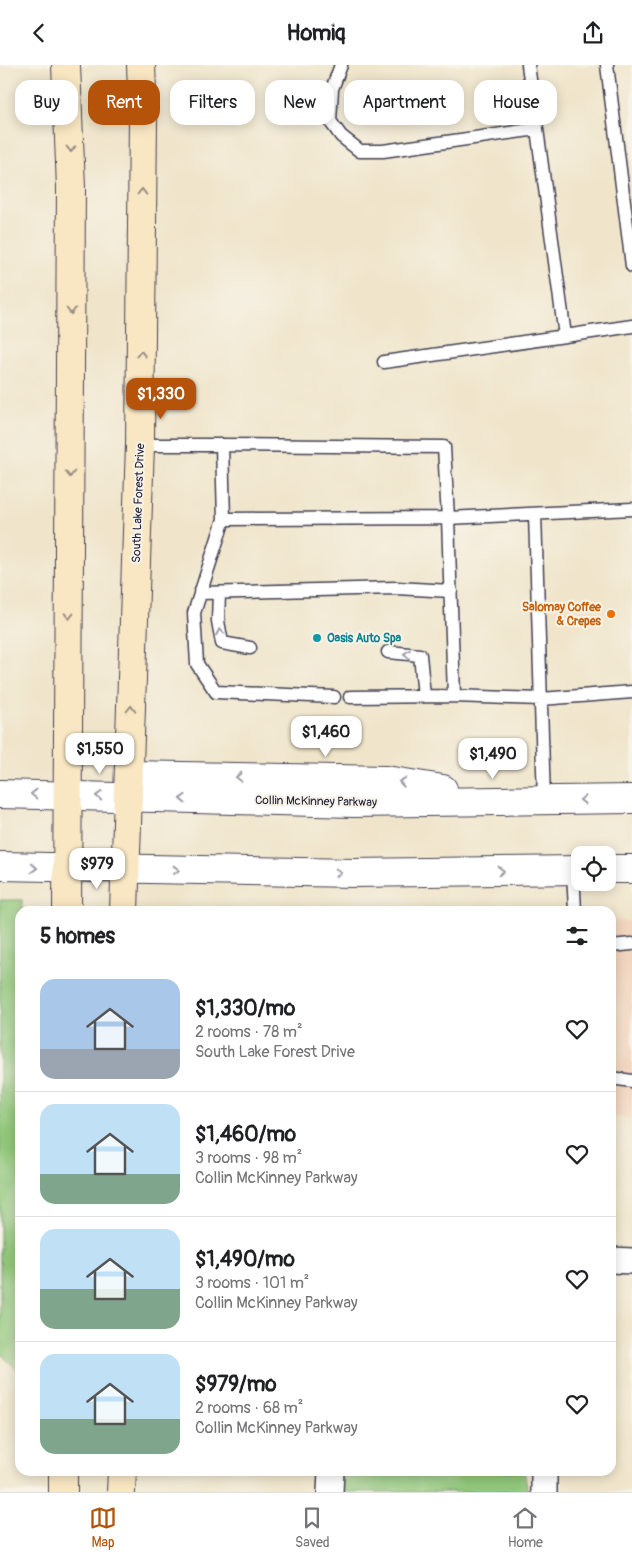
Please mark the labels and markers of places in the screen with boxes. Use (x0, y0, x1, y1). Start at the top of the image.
pin: $1,330 (120, 377, 202, 420)
place label: Salomay Coffee & Crepes (522, 600, 602, 629)
marker: Salomay Coffee & Crepes (605, 608, 617, 620)
place label: Oasis Auto Spa (327, 631, 402, 646)
marker: Oasis Auto Spa (311, 632, 323, 644)
pin: $1,460 (285, 715, 367, 758)
pin: $1,550 (59, 733, 141, 775)
pin: $1,490 (452, 737, 534, 780)
pin: $979 (67, 847, 127, 890)

